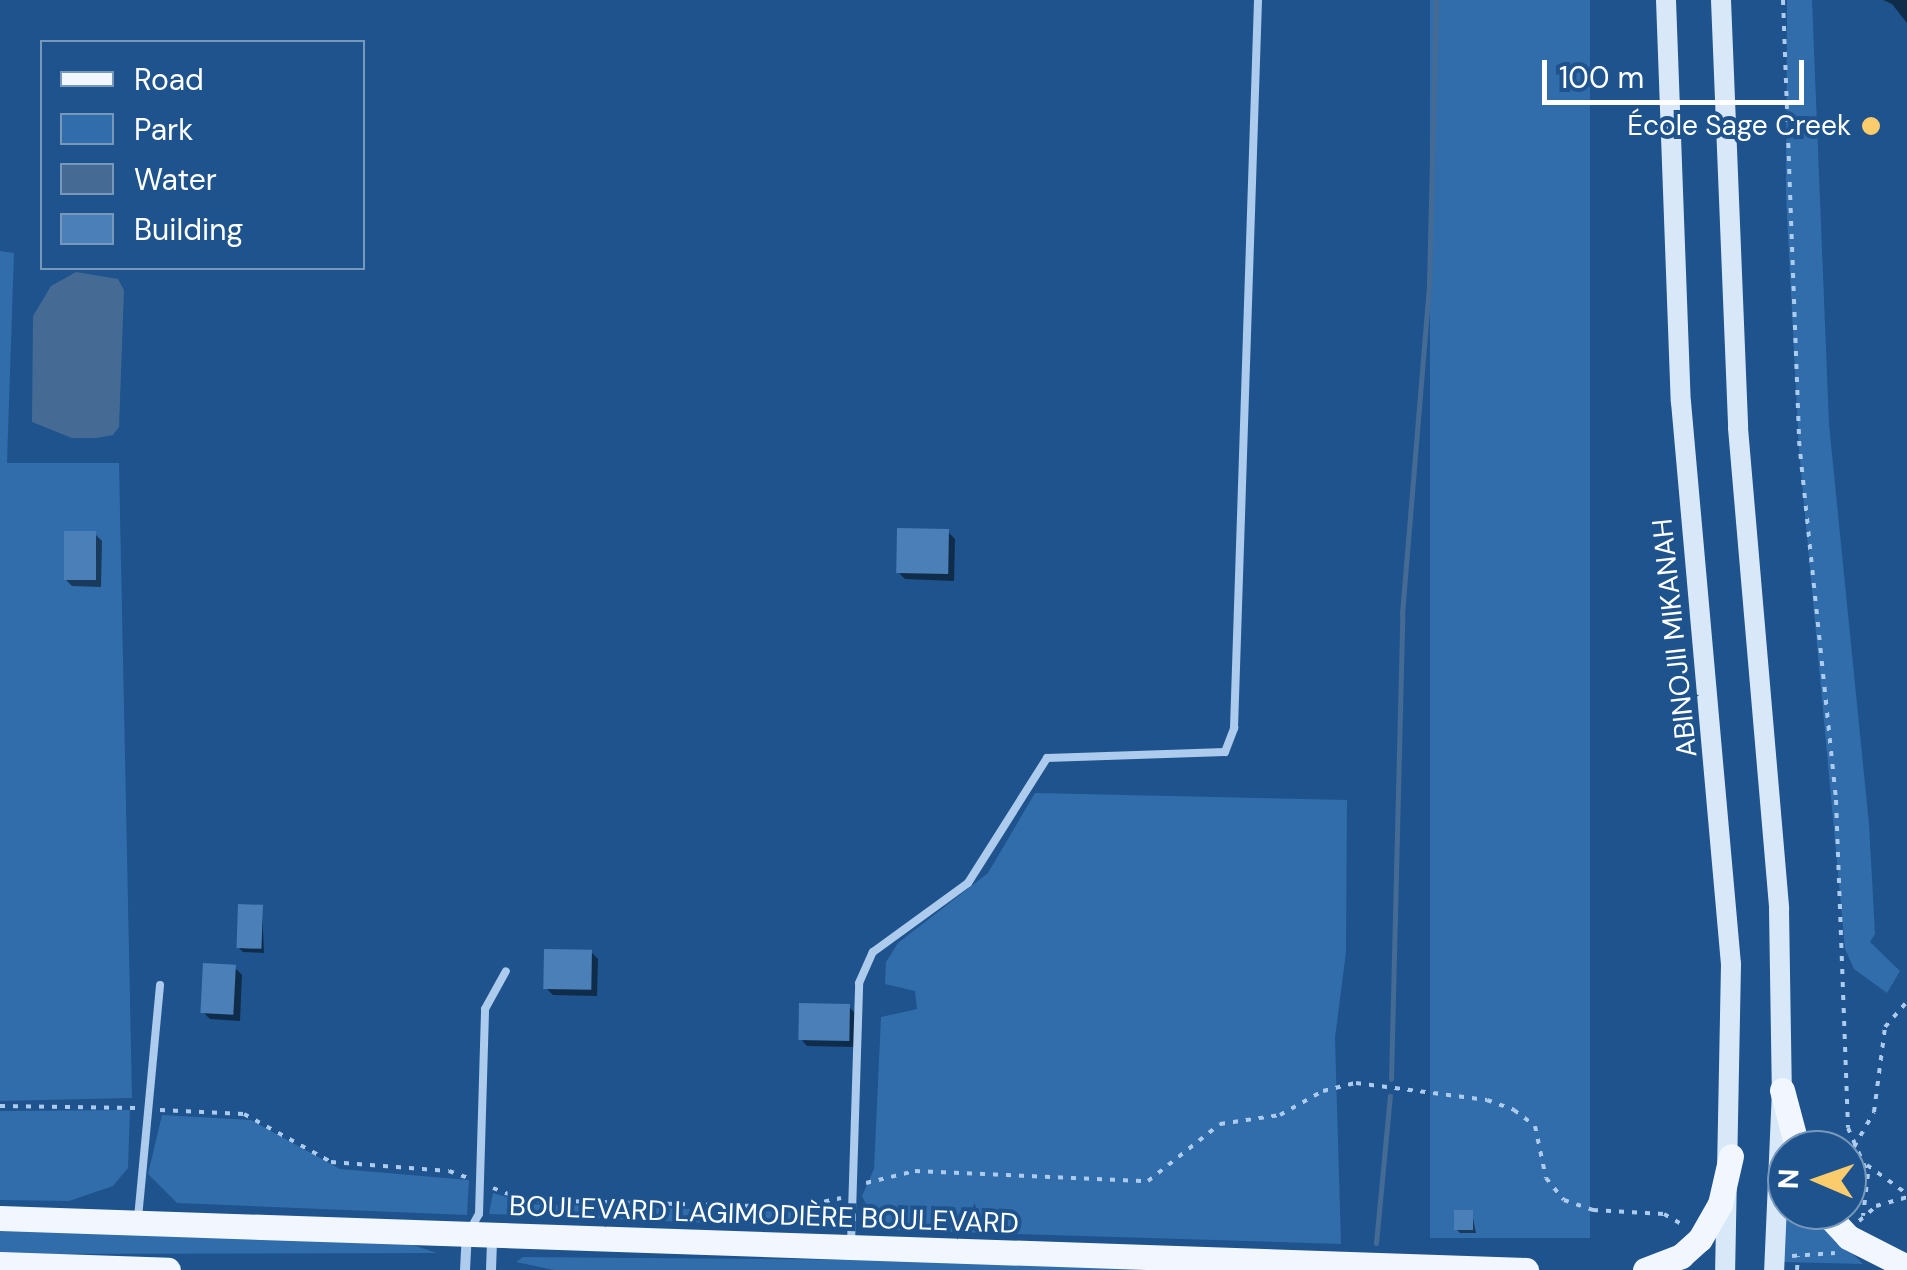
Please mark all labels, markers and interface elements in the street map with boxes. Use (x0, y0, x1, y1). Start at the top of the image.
legend (40, 40, 365, 270)
scale bar (1547, 40, 1810, 102)
text: 100 m (1559, 58, 1644, 97)
text: Road (134, 60, 204, 99)
place label: École Sage Creek (1627, 109, 1851, 143)
text: Park (134, 110, 193, 149)
marker: École Sage Creek (1860, 115, 1882, 137)
text: Water (134, 160, 217, 199)
text: Building (134, 210, 243, 249)
street label: ABINOJII MIKANAH (1646, 517, 1704, 759)
north arrow (1767, 1130, 1867, 1230)
text: N (1770, 1168, 1807, 1190)
street label: BOULEVARD LAGIMODIÈRE BOULEVARD (508, 1189, 1020, 1241)

